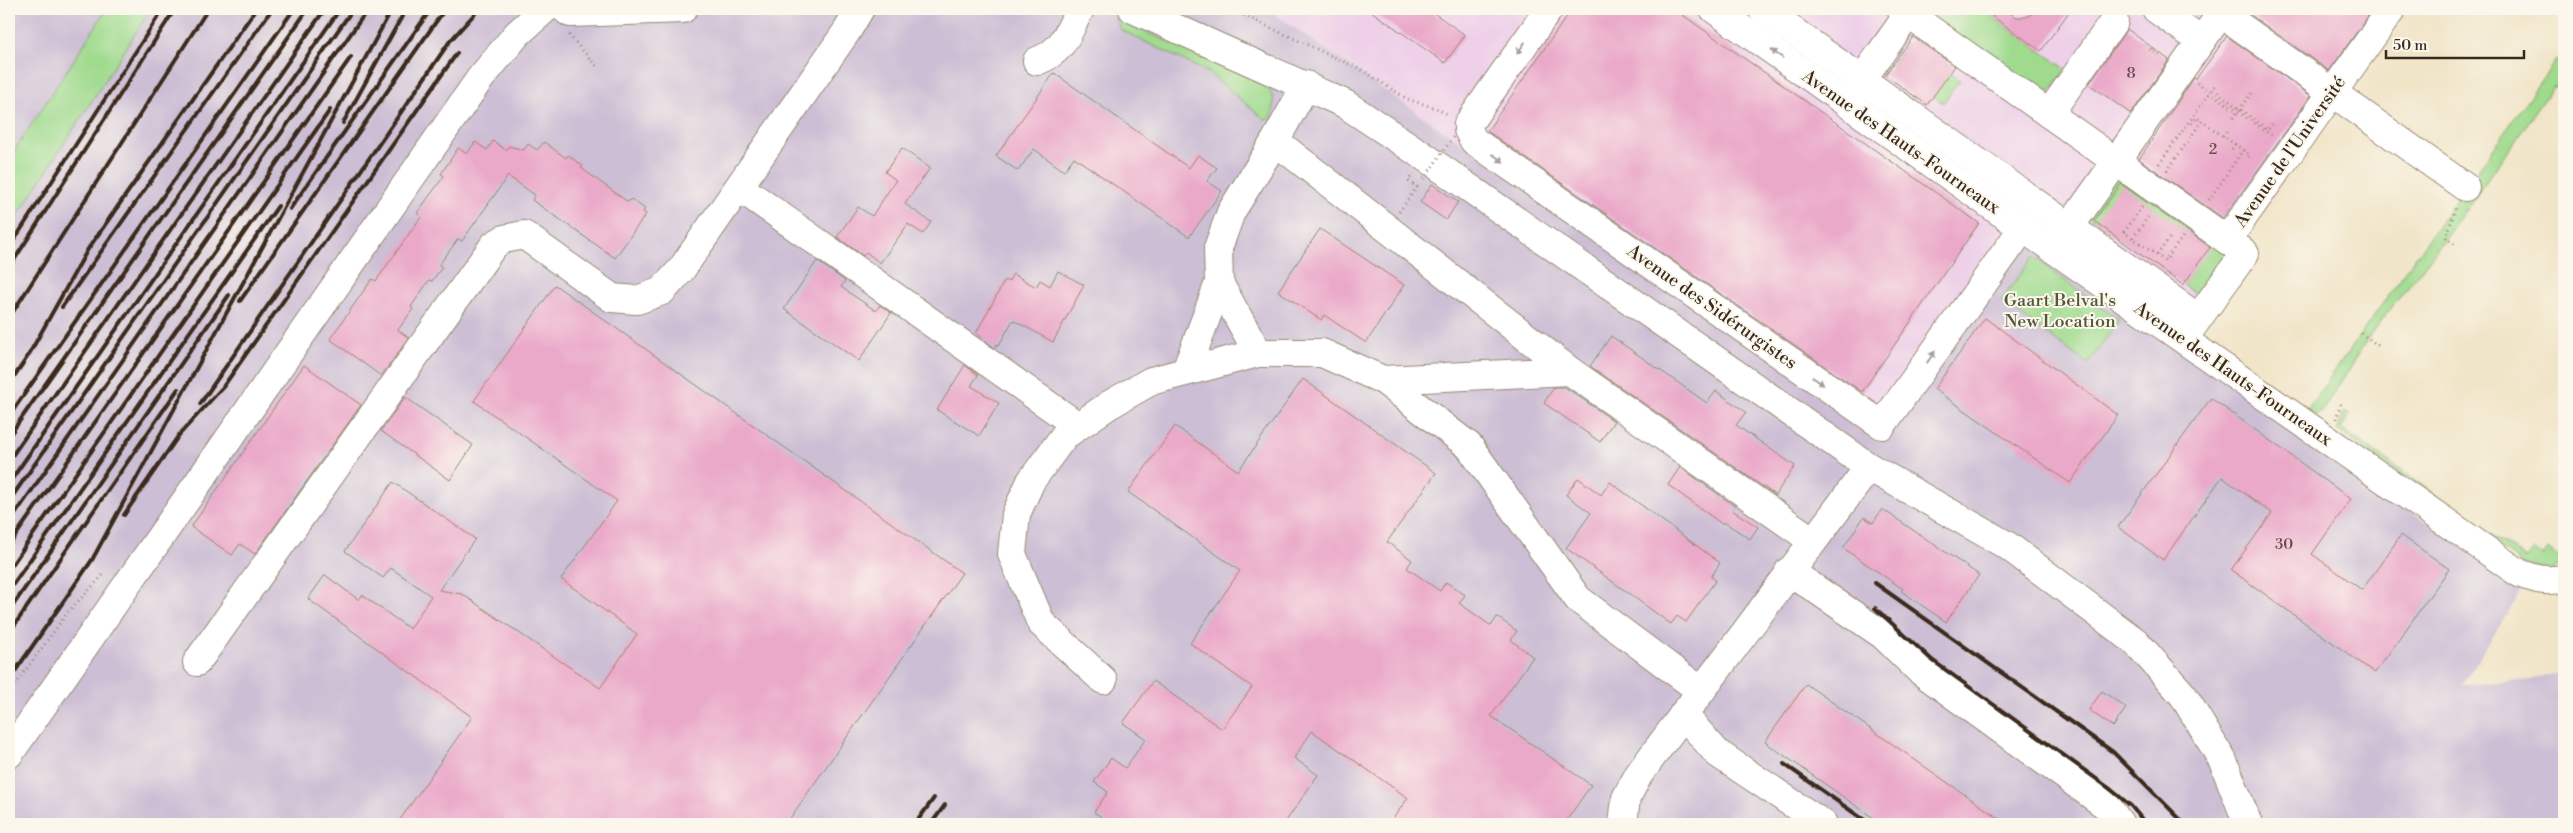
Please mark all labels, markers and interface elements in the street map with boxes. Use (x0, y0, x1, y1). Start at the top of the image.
scale bar (2386, 28, 2523, 60)
text: 50 m (2393, 36, 2427, 55)
one-way arrow (1516, 42, 1526, 55)
one-way arrow (1770, 49, 1784, 59)
street label: Avenue des Hauts-Fourneaux (1797, 64, 2005, 220)
house number: 8 (2126, 64, 2136, 83)
street label: Avenue de l'Université (2229, 72, 2351, 233)
house number: 2 (2209, 140, 2217, 159)
one-way arrow (1491, 153, 1505, 163)
street label: Avenue des Sidérurgistes (1622, 239, 1802, 374)
park label: Gaart Belval's New Location (2004, 289, 2116, 333)
street label: Avenue des Hauts-Fourneaux (2129, 296, 2337, 452)
one-way arrow (1926, 350, 1936, 363)
one-way arrow (1811, 376, 1825, 386)
house number: 30 (2275, 535, 2293, 554)

